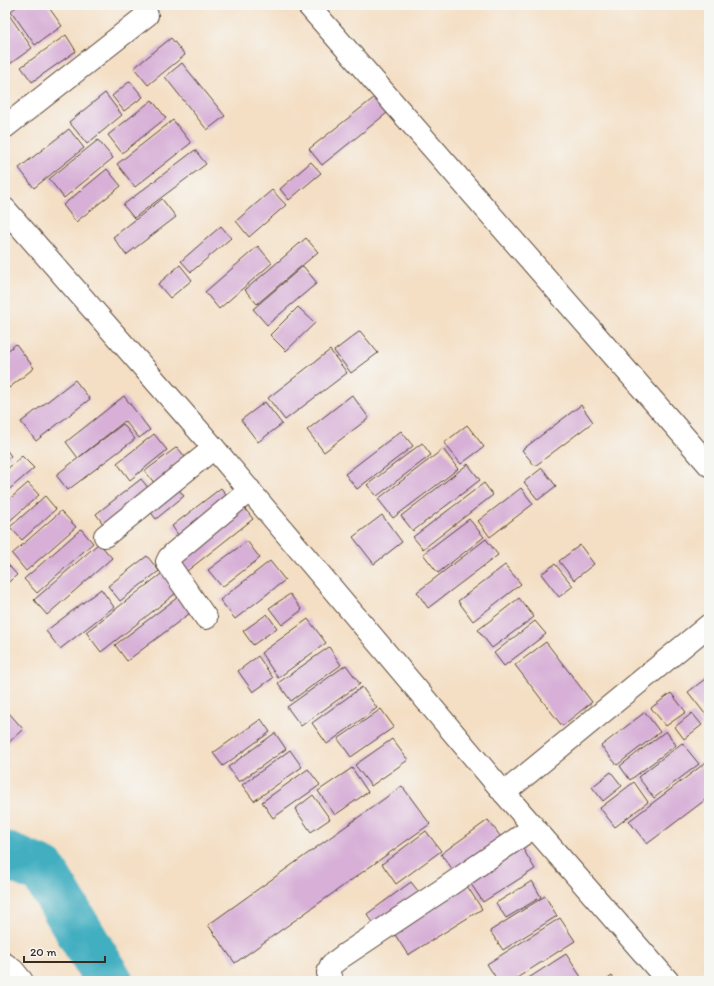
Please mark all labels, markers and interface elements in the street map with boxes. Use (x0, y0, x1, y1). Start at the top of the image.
scale bar (24, 938, 105, 964)
text: 20 m (30, 945, 57, 959)

